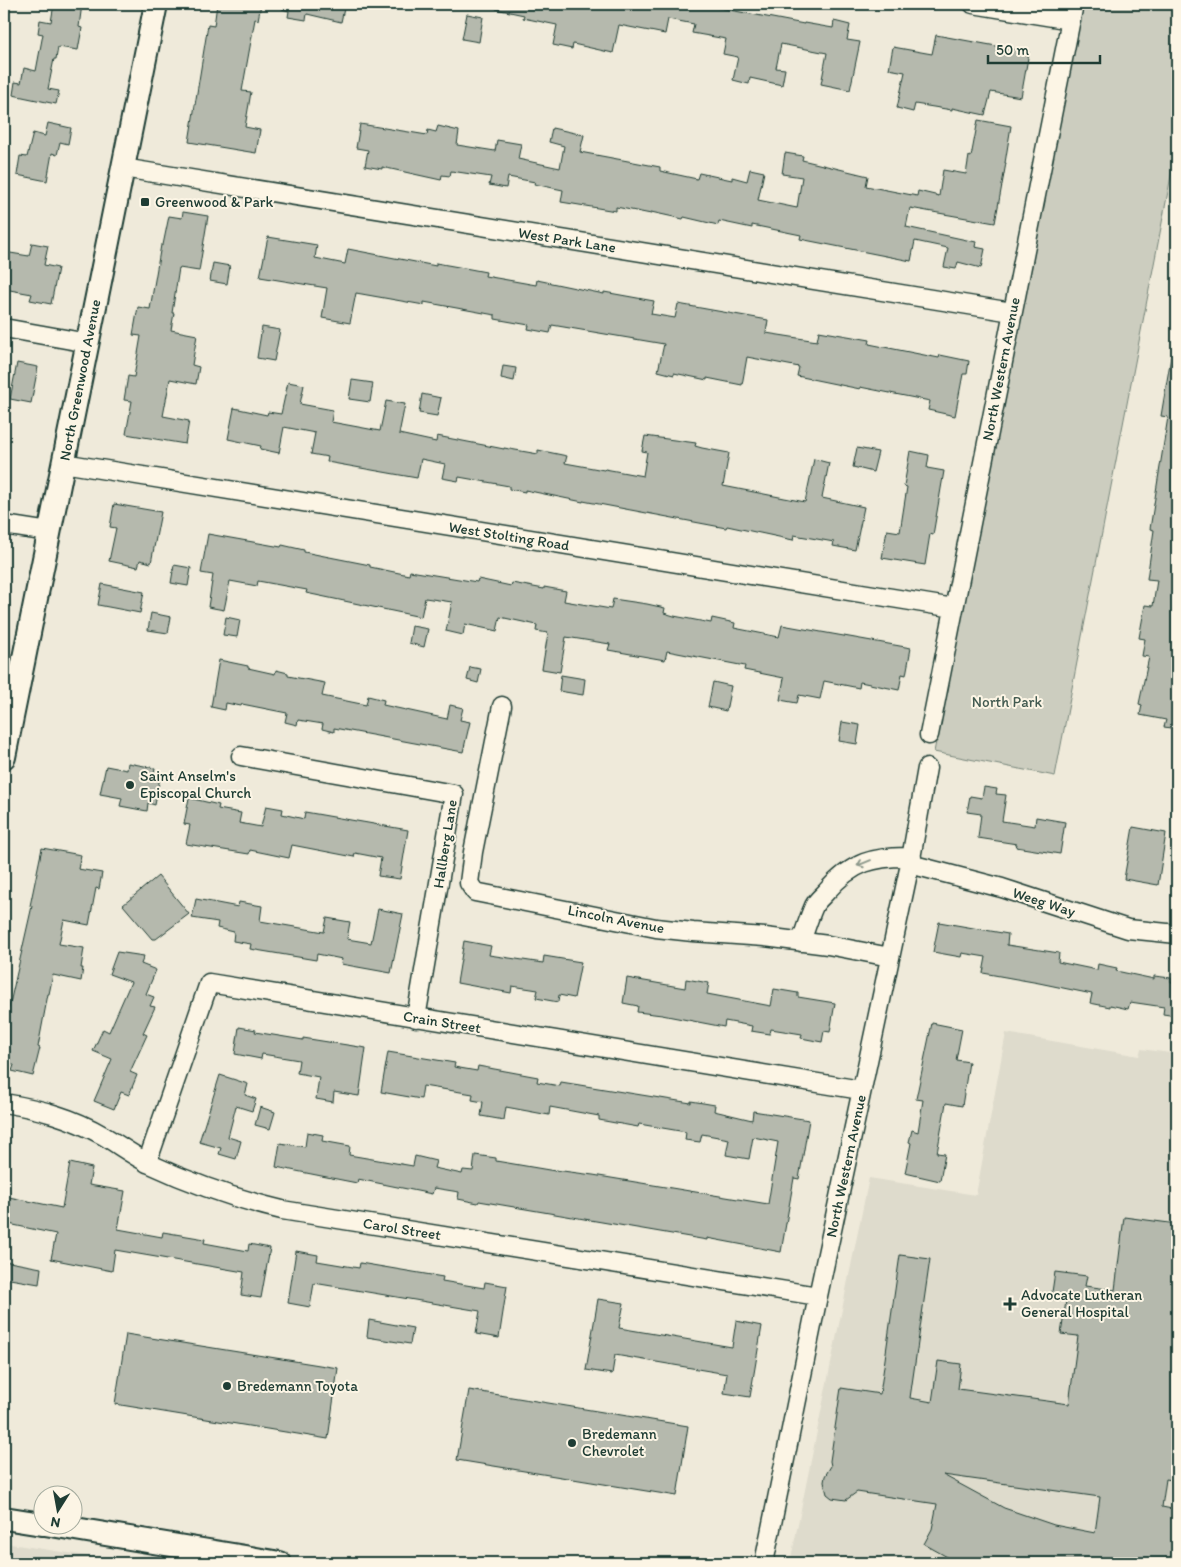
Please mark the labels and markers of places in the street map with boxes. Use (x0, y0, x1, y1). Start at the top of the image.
place label: Greenwood & Park (155, 193, 273, 211)
marker: Greenwood & Park (139, 196, 151, 208)
place label: Saint Anselm's Episcopal Church (140, 767, 251, 802)
marker: Saint Anselm's Episcopal Church (124, 779, 136, 791)
place label: Advocate Lutheran General Hospital (1021, 1286, 1142, 1321)
marker: Advocate Lutheran General Hospital (1003, 1297, 1017, 1311)
place label: Bredemann Toyota (237, 1377, 358, 1395)
marker: Bredemann Toyota (221, 1380, 233, 1392)
place label: Bredemann Chevrolet (582, 1425, 657, 1460)
marker: Bredemann Chevrolet (566, 1437, 578, 1449)

